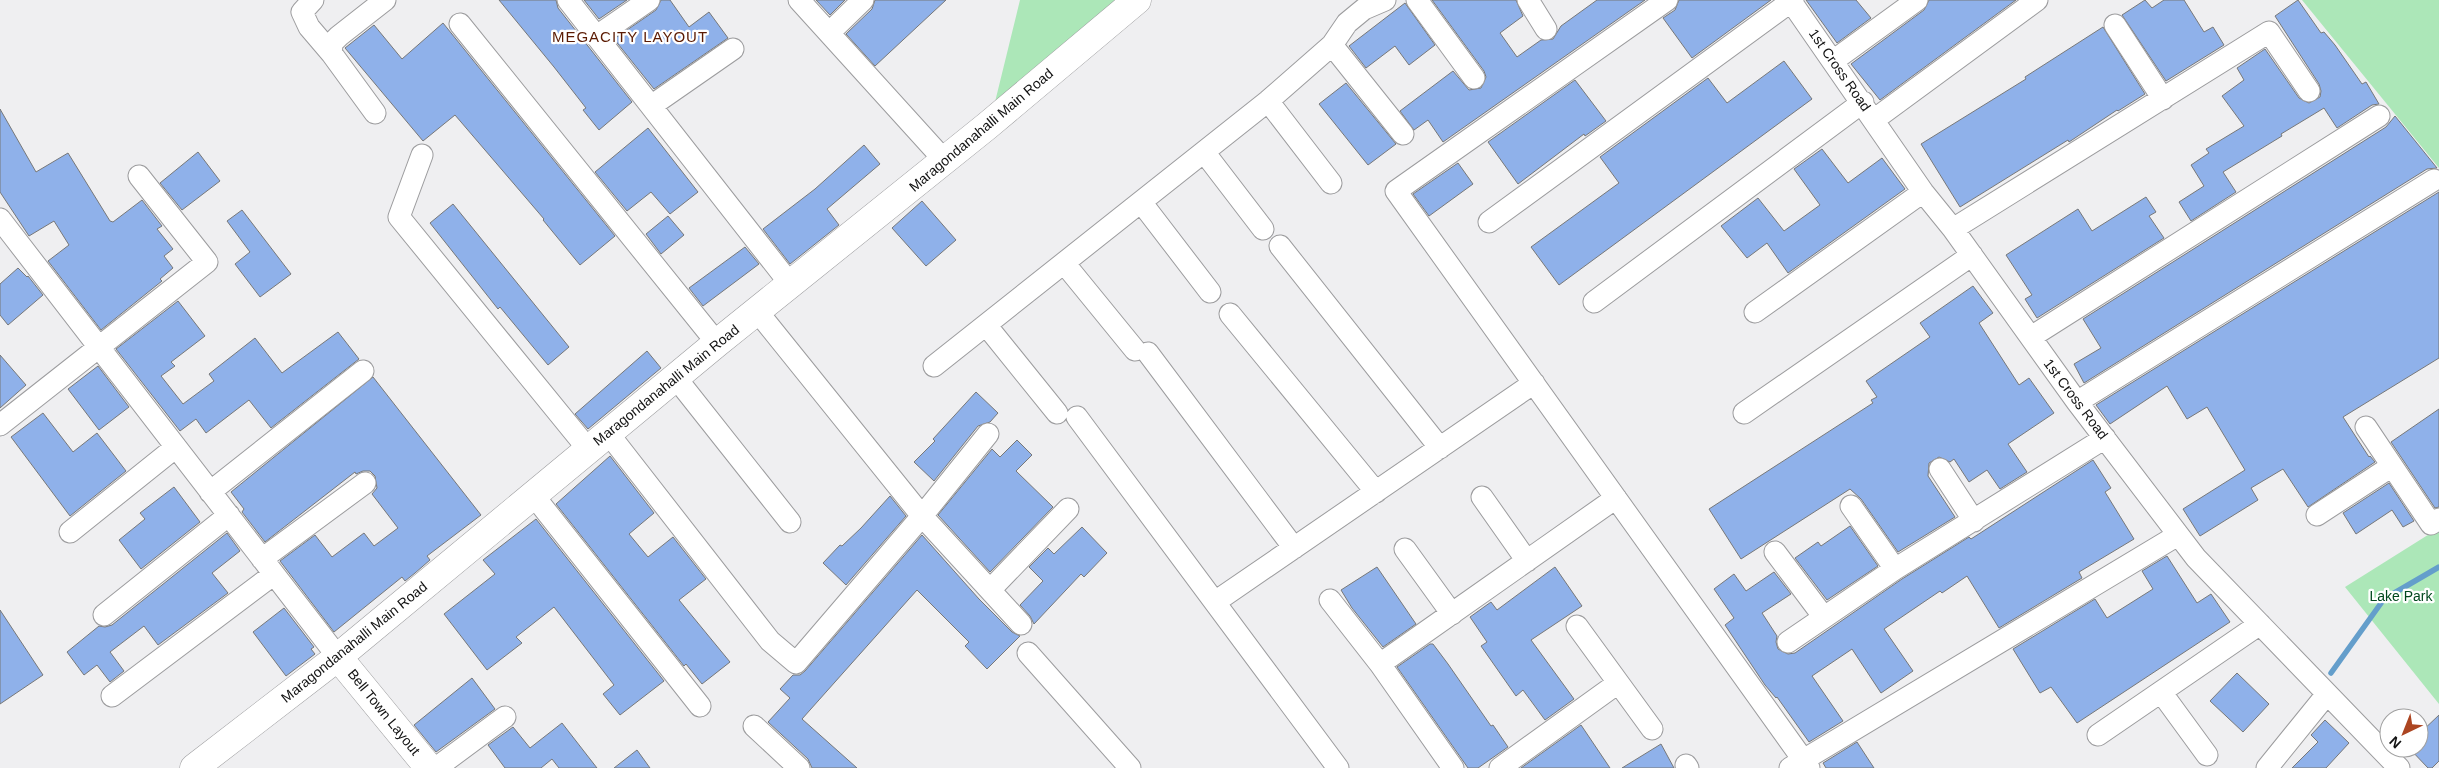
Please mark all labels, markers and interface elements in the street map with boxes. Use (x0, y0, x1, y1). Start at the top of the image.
street label: 1st Cross Road (1806, 26, 1874, 114)
district label: MEGACITY LAYOUT (552, 28, 708, 45)
street label: Maragondanahalli Main Road (906, 65, 1056, 195)
street label: Maragondanahalli Main Road (590, 321, 742, 449)
street label: 1st Cross Road (2041, 356, 2111, 442)
street label: Maragondanahalli Main Road (278, 578, 430, 706)
park label: Lake Park (2369, 588, 2434, 604)
street label: Bell Town Layout (345, 666, 424, 758)
north arrow (2379, 708, 2429, 758)
text: N (2386, 733, 2404, 752)

